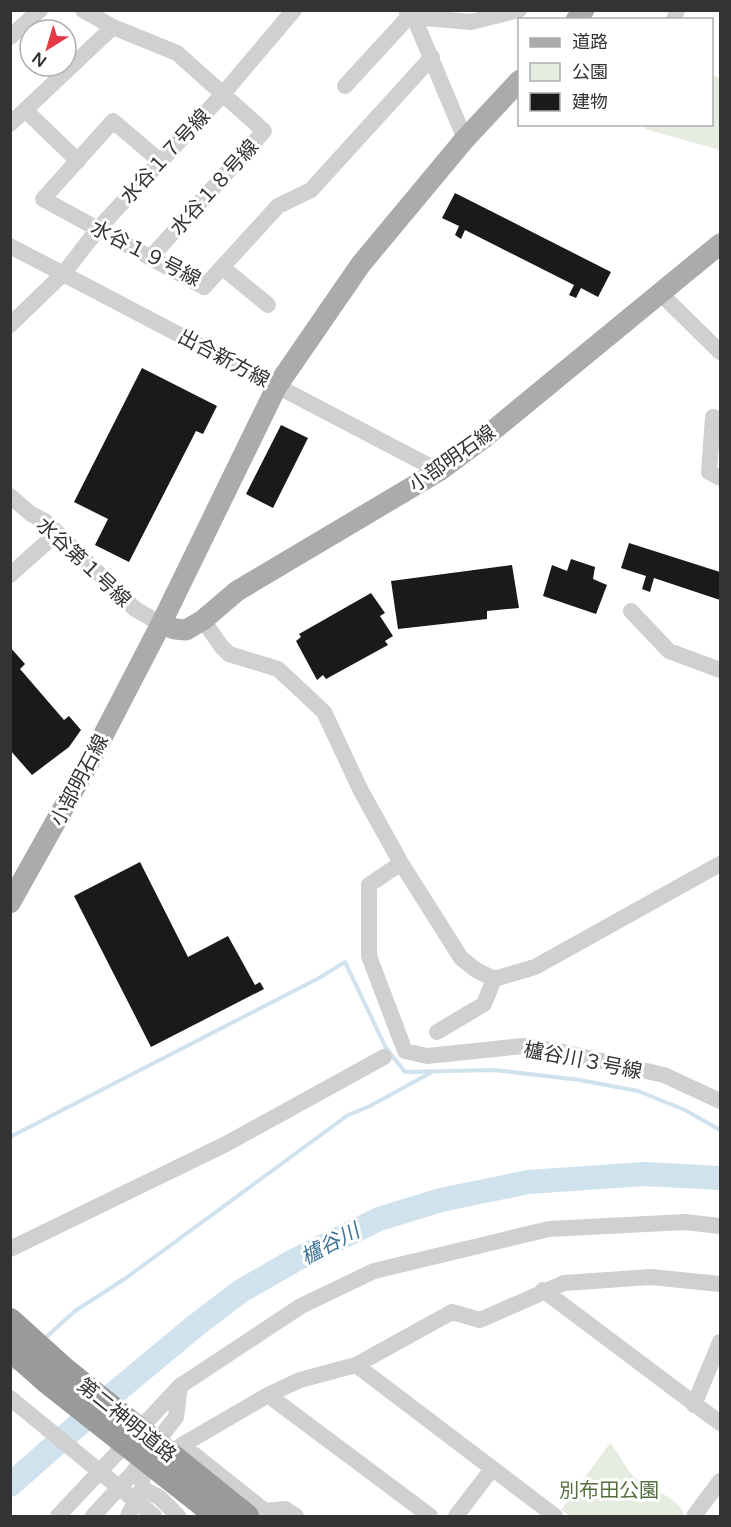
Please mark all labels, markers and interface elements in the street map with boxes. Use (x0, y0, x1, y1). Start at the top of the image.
north arrow (18, 18, 78, 78)
legend (518, 18, 713, 126)
text: 道路 (572, 31, 608, 53)
text: N (28, 47, 51, 71)
text: 公園 (572, 61, 608, 83)
text: 建物 (572, 91, 608, 113)
street label: 水谷１７号線 (116, 105, 215, 209)
street label: 水谷１８号線 (166, 135, 264, 240)
street label: 水谷１９号線 (87, 216, 204, 292)
street label: 出合新方線 (174, 325, 273, 393)
street label: 小部明石線 (405, 420, 500, 497)
street label: 水谷第１号線 (31, 513, 135, 612)
street label: 小部明石線 (46, 731, 114, 830)
street label: 櫨谷川３号線 (522, 1038, 644, 1084)
water label: 櫨谷川 (297, 1218, 366, 1270)
street label: 第二神明道路 (72, 1374, 181, 1468)
park label: 別布田公園 (559, 1479, 659, 1503)

